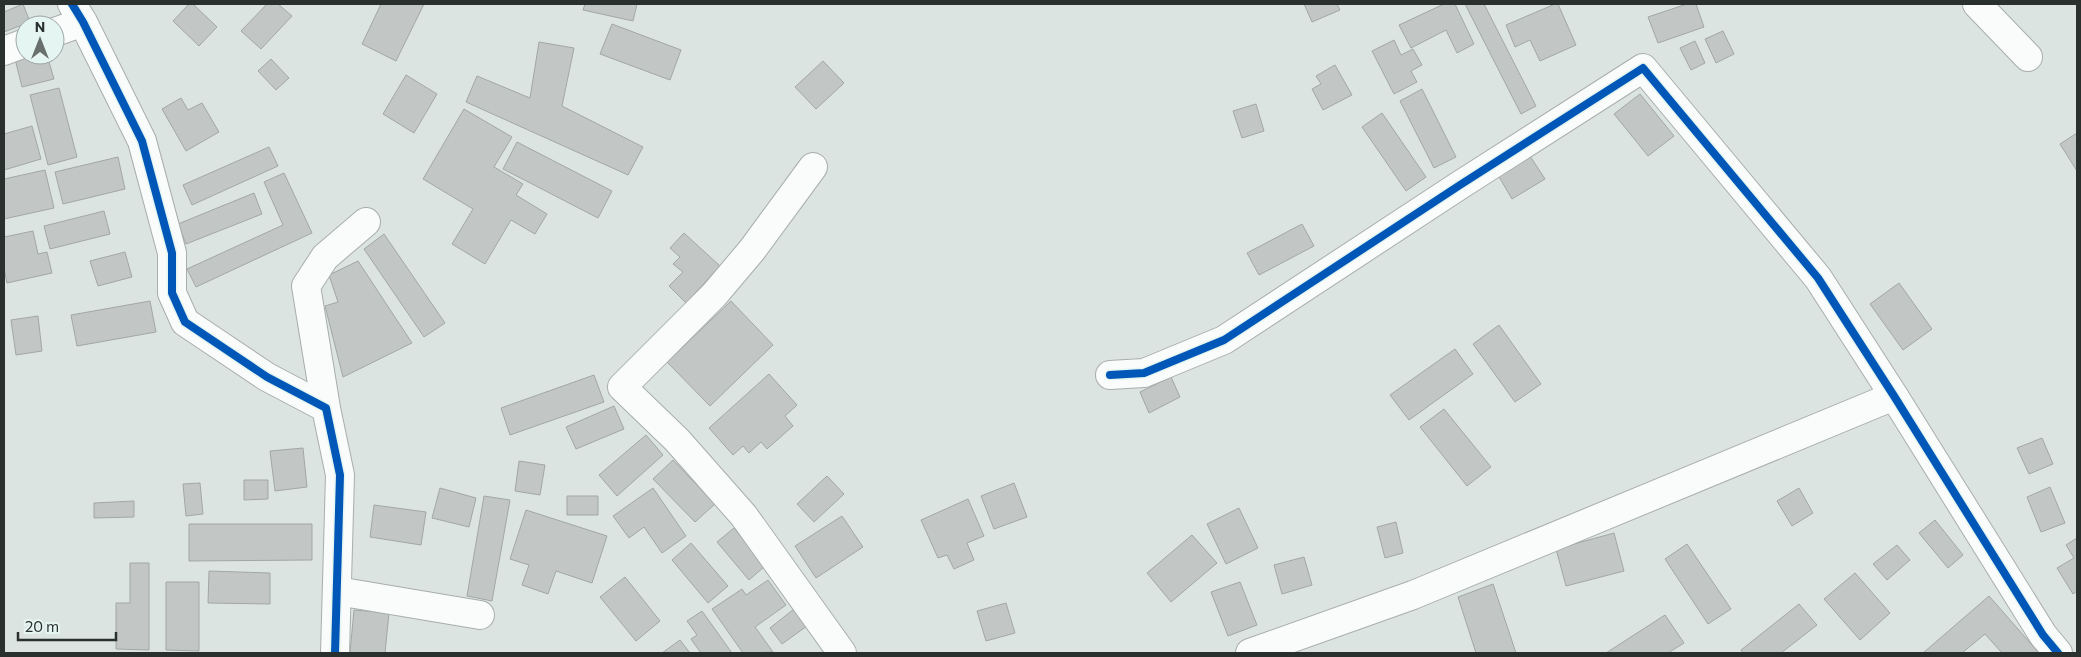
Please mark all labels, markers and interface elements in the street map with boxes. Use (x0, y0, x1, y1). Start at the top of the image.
north arrow (15, 15, 65, 65)
text: N (35, 18, 45, 35)
scale bar (18, 610, 115, 642)
text: 20 m (25, 617, 59, 635)

